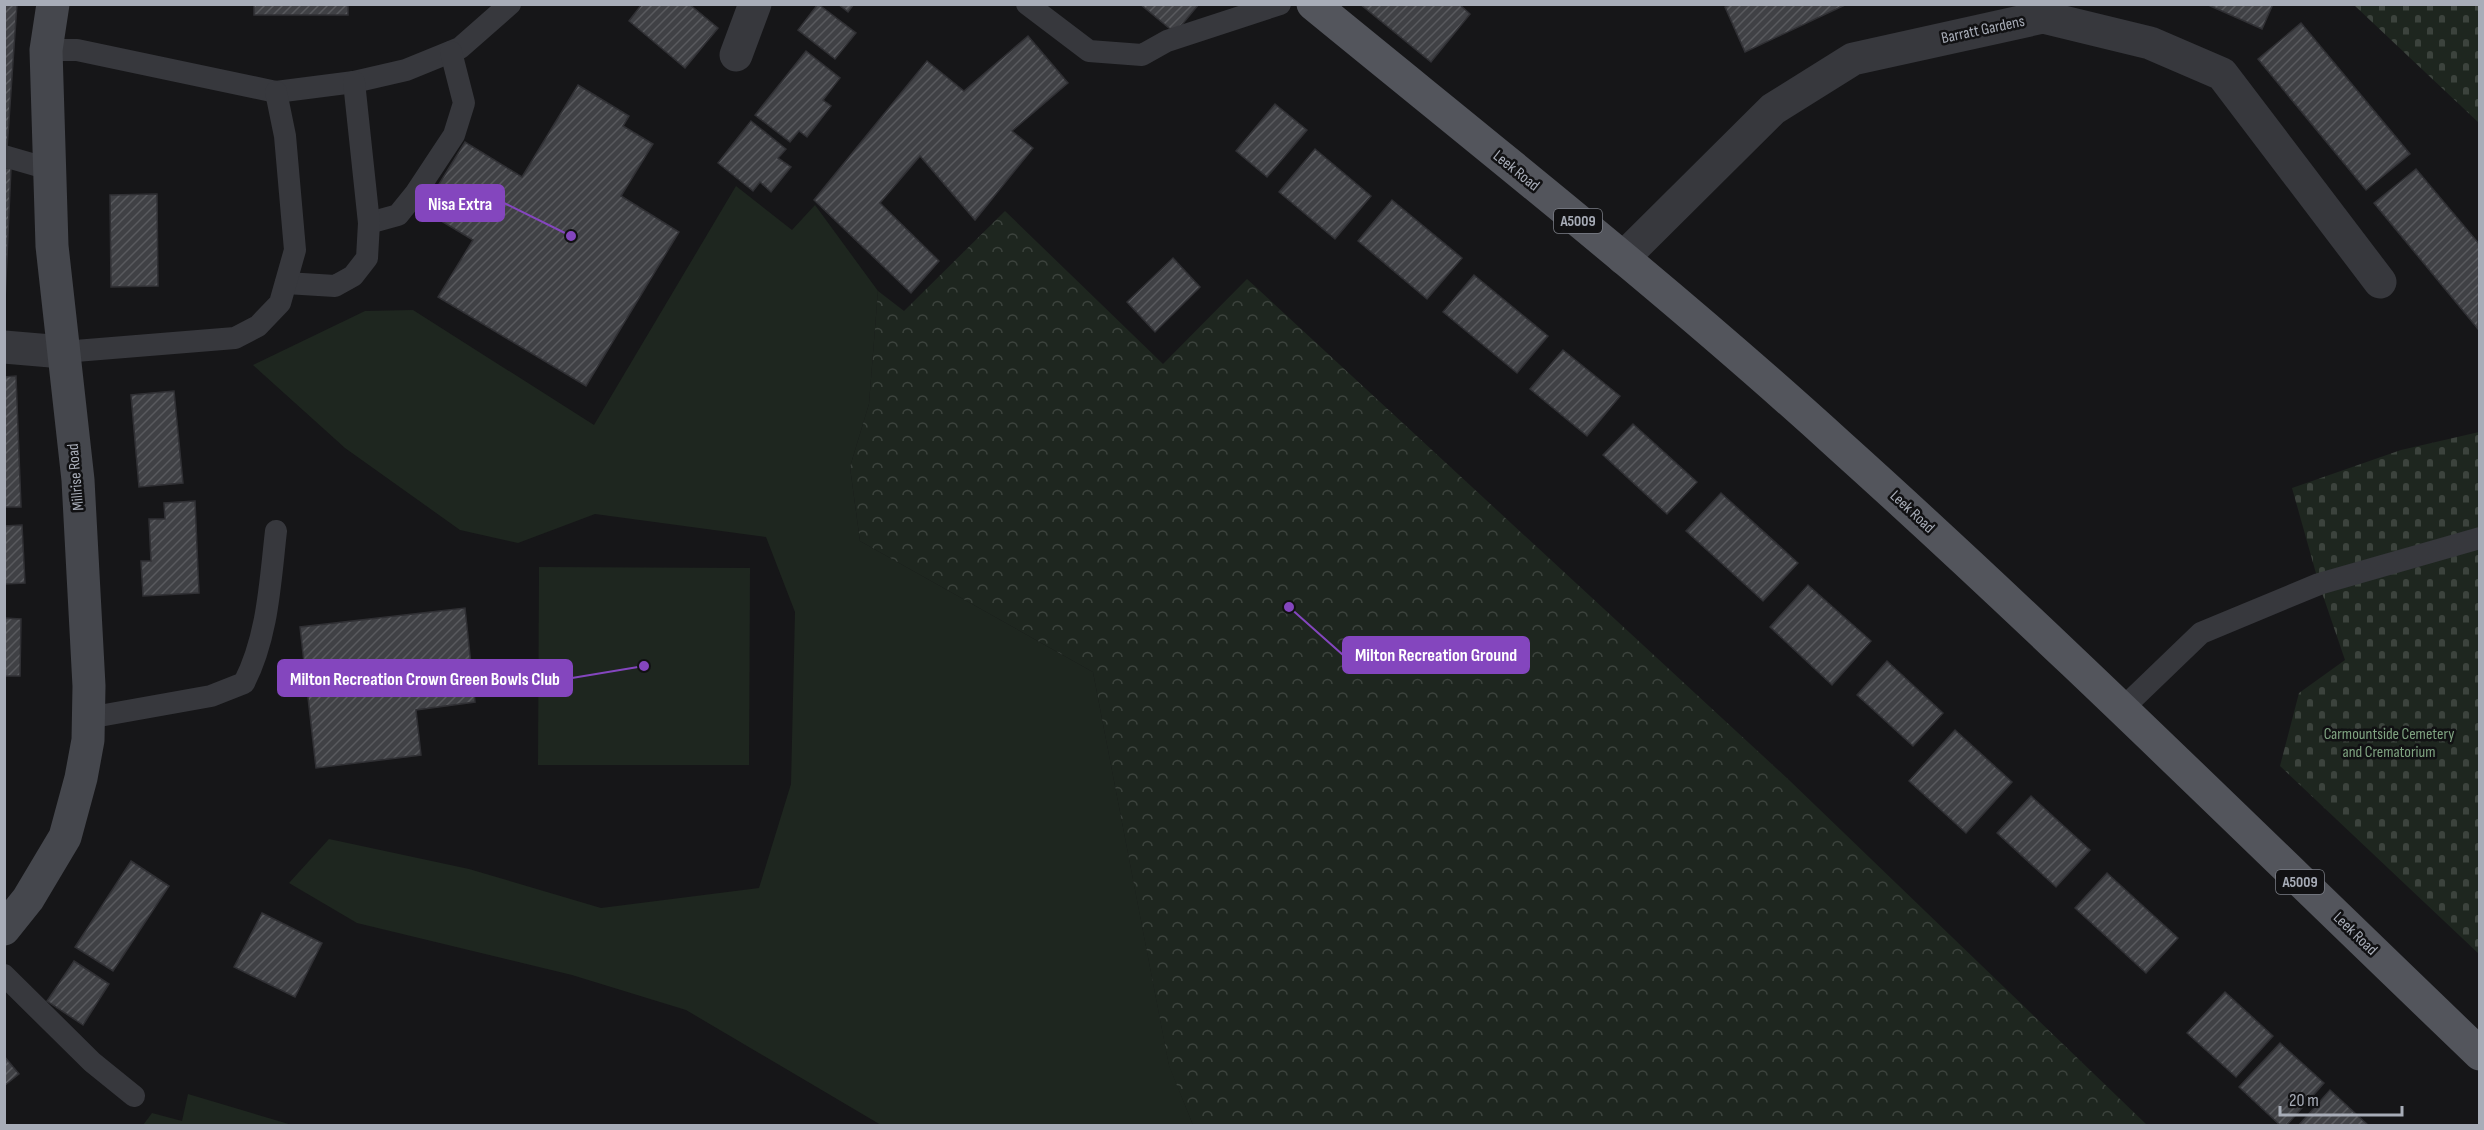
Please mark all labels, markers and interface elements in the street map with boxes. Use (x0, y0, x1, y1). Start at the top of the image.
street label: Barratt Gardens (1940, 12, 2027, 48)
street label: Leek Road (1489, 147, 1543, 195)
callout: Nisa Extra (416, 185, 504, 221)
text: Nisa Extra (428, 194, 492, 215)
road number: A5009 (1554, 209, 1602, 233)
street label: Millrise Road (64, 443, 88, 511)
street label: Leek Road (1886, 487, 1938, 537)
callout: Milton Recreation Ground (1343, 637, 1529, 673)
text: Milton Recreation Ground (1355, 645, 1517, 666)
callout: Milton Recreation Crown Green Bowls Club (278, 660, 572, 696)
text: Milton Recreation Crown Green Bowls Club (290, 669, 560, 690)
park label: Carmountside Cemetery and Crematorium (2324, 725, 2454, 762)
road number: A5009 (2276, 870, 2324, 894)
street label: Leek Road (2329, 908, 2381, 960)
scale bar (2280, 1079, 2402, 1117)
text: 20 m (2289, 1090, 2319, 1111)

